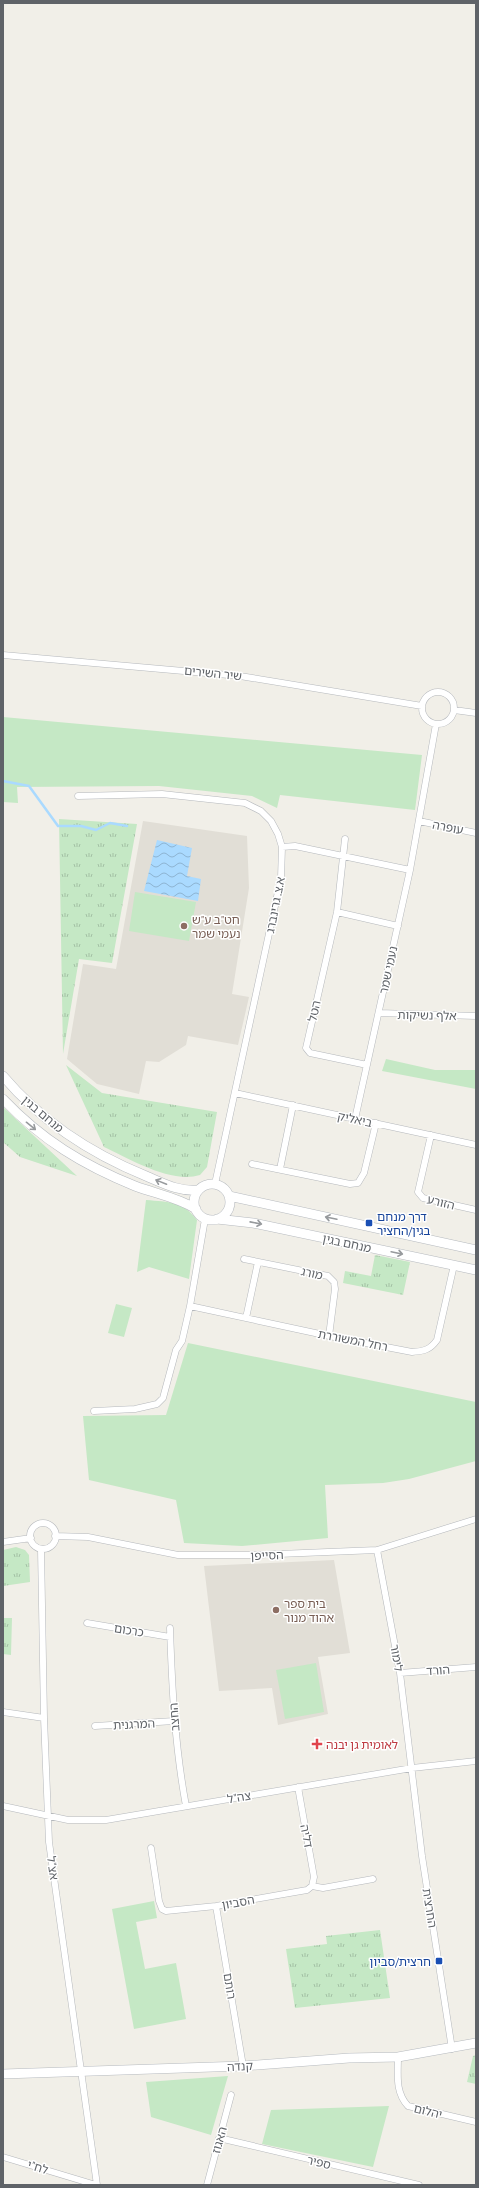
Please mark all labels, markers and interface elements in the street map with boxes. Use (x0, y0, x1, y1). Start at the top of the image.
street label: שיר השירים (183, 663, 243, 683)
street label: עופרה (431, 817, 465, 837)
street label: א.צ. גרינברג (262, 875, 288, 934)
place label: חט"ב ע"ש נעמי שמר (192, 912, 241, 941)
marker: חט"ב ע"ש נעמי שמר (179, 921, 189, 931)
street label: נעמי שמר (376, 945, 400, 995)
street label: הטל (304, 999, 324, 1023)
street label: אלף נשיקות (397, 1007, 457, 1023)
street label: מנחם בגין (19, 1092, 67, 1136)
street label: ביאליק (336, 1108, 374, 1130)
one-way arrow (26, 1122, 37, 1130)
one-way arrow (155, 1178, 167, 1186)
street label: הזורע (425, 1191, 457, 1213)
place label: דרך מנחם בגין/החציר (377, 1209, 431, 1238)
one-way arrow (325, 1214, 338, 1222)
marker: דרך מנחם בגין/החציר (364, 1218, 374, 1228)
one-way arrow (249, 1220, 262, 1228)
street label: מנחם בגין (321, 1231, 373, 1256)
one-way arrow (390, 1250, 403, 1258)
street label: מורג (300, 1263, 325, 1283)
street label: רחל המשוררת (317, 1326, 389, 1354)
street label: הסייפן (250, 1547, 284, 1563)
place label: בית ספר אהוד מנור (284, 1596, 334, 1625)
marker: בית ספר אהוד מנור (271, 1605, 281, 1615)
street label: כרכום (113, 1620, 145, 1640)
street label: לימור (387, 1643, 407, 1673)
street label: הורד (426, 1662, 450, 1678)
street label: החצב (166, 1702, 182, 1732)
street label: המרגנית (113, 1715, 155, 1733)
place label: לאומית גן יבנה (326, 1737, 398, 1752)
marker: לאומית גן יבנה (311, 1738, 323, 1750)
street label: צה"ל (226, 1787, 252, 1806)
street label: דליה (297, 1823, 317, 1849)
street label: אצ"ל (44, 1855, 62, 1881)
street label: החרצית (419, 1887, 441, 1929)
street label: הסביון (220, 1892, 256, 1912)
place label: חרצית/סביון (370, 1954, 431, 1969)
marker: חרצית/סביון (434, 1956, 444, 1966)
street label: רותם (221, 1972, 239, 2000)
street label: קנדה (227, 2058, 254, 2074)
street label: יהלום (412, 2100, 444, 2122)
street label: האגוז (208, 2125, 230, 2155)
street label: ספיר (305, 2152, 333, 2172)
street label: לח"י (26, 2157, 50, 2177)

